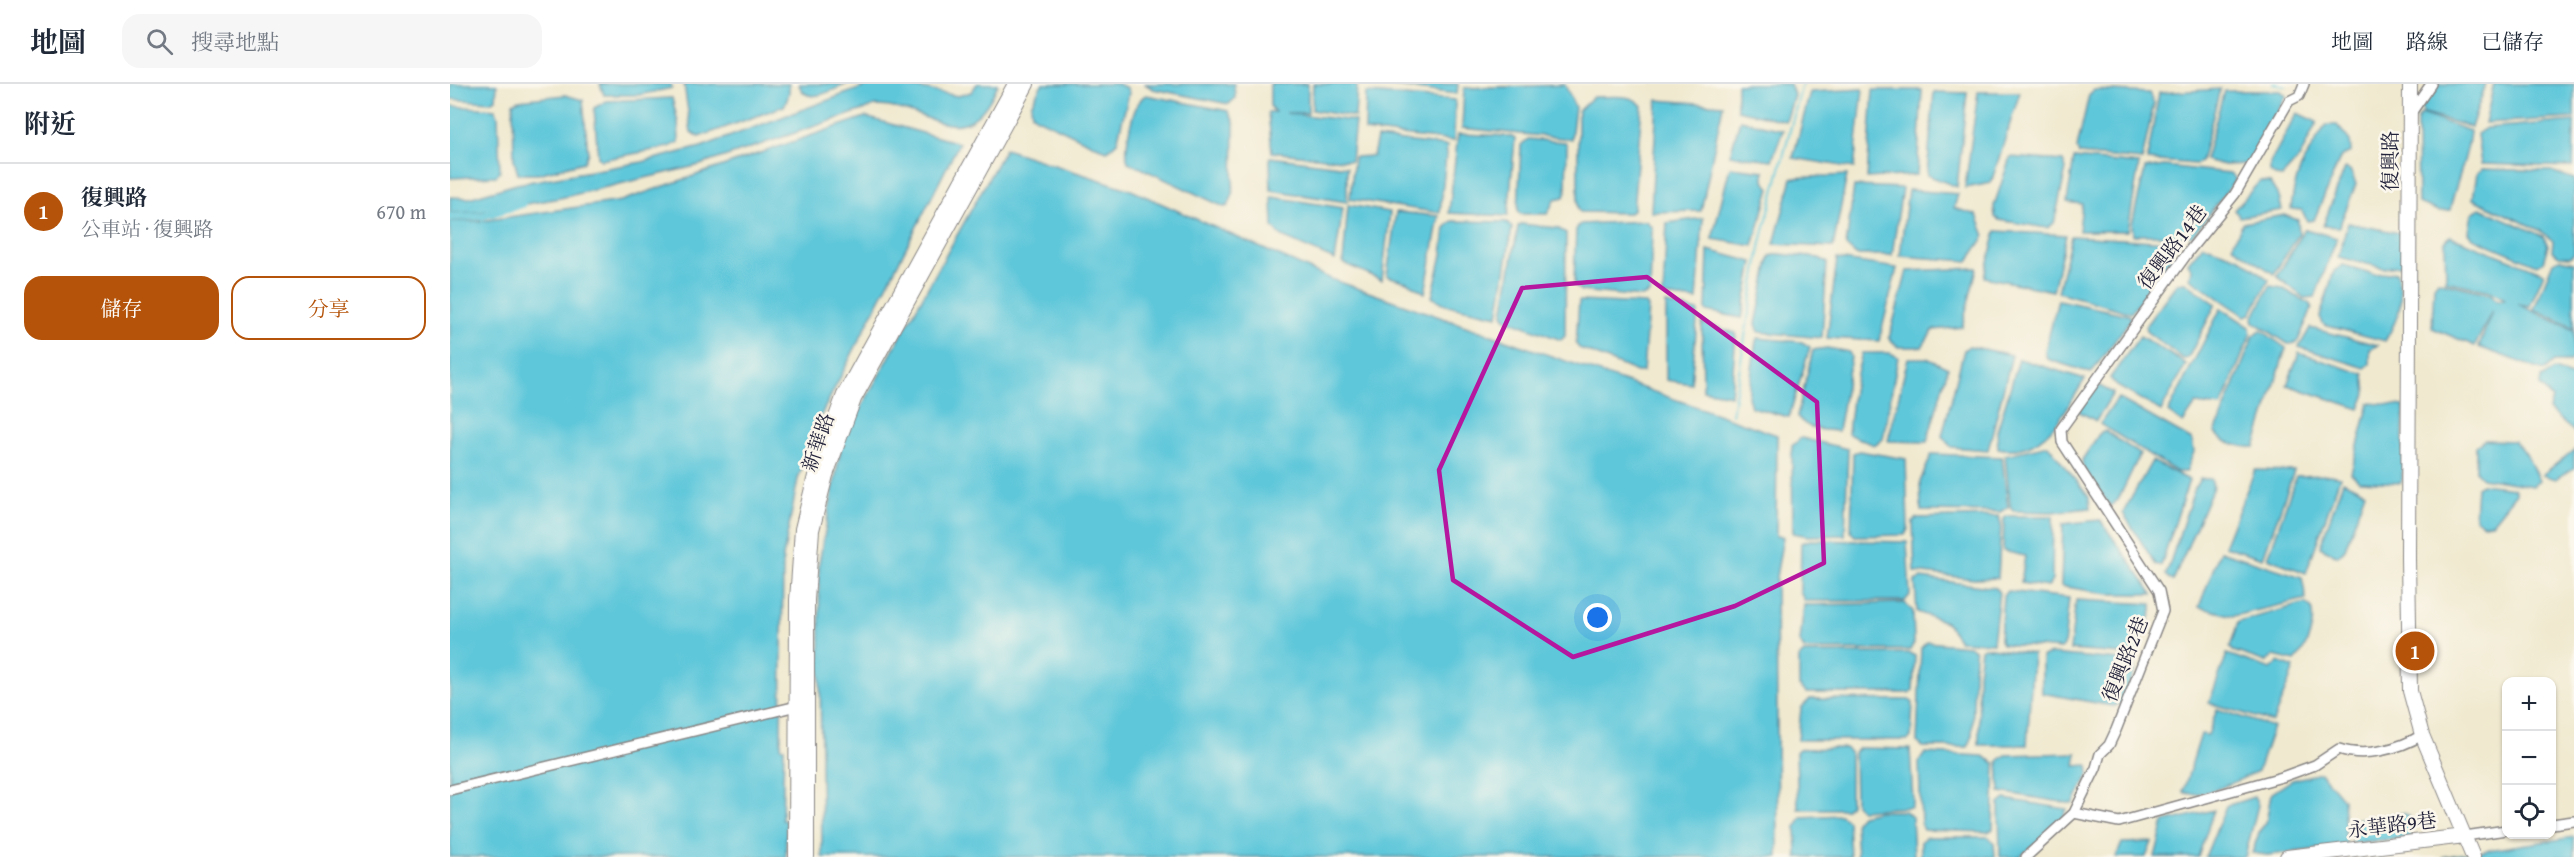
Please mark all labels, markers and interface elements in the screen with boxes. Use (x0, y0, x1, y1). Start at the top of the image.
search box (122, 14, 542, 68)
text: 地圖 (30, 21, 86, 62)
icon: search (143, 25, 176, 58)
text: 搜尋地點 (191, 26, 279, 58)
text: 地圖 (2331, 26, 2373, 57)
text: 路線 (2406, 26, 2448, 57)
text: 已儲存 (2481, 26, 2544, 57)
text: 附近 (24, 104, 76, 143)
street label: 復興路 (2375, 131, 2404, 191)
text: 復興路 (81, 181, 147, 213)
text: 1 (38, 197, 49, 226)
text: 670 m (376, 197, 426, 226)
street label: 復興路14巷 (2130, 198, 2213, 295)
text: 公車站 · 復興路 (81, 214, 213, 243)
button: 儲存 (24, 276, 219, 340)
button: 分享 (231, 276, 426, 340)
street label: 新華路 (794, 409, 841, 475)
your location (1583, 603, 1612, 632)
street label: 復興路2巷 (2094, 612, 2155, 706)
pin: 1 (2396, 628, 2434, 674)
map controls (2502, 677, 2556, 839)
button: + (2502, 677, 2556, 731)
button: − (2502, 731, 2556, 785)
button: locate (2502, 785, 2556, 839)
street label: 永華路9巷 (2346, 805, 2438, 844)

